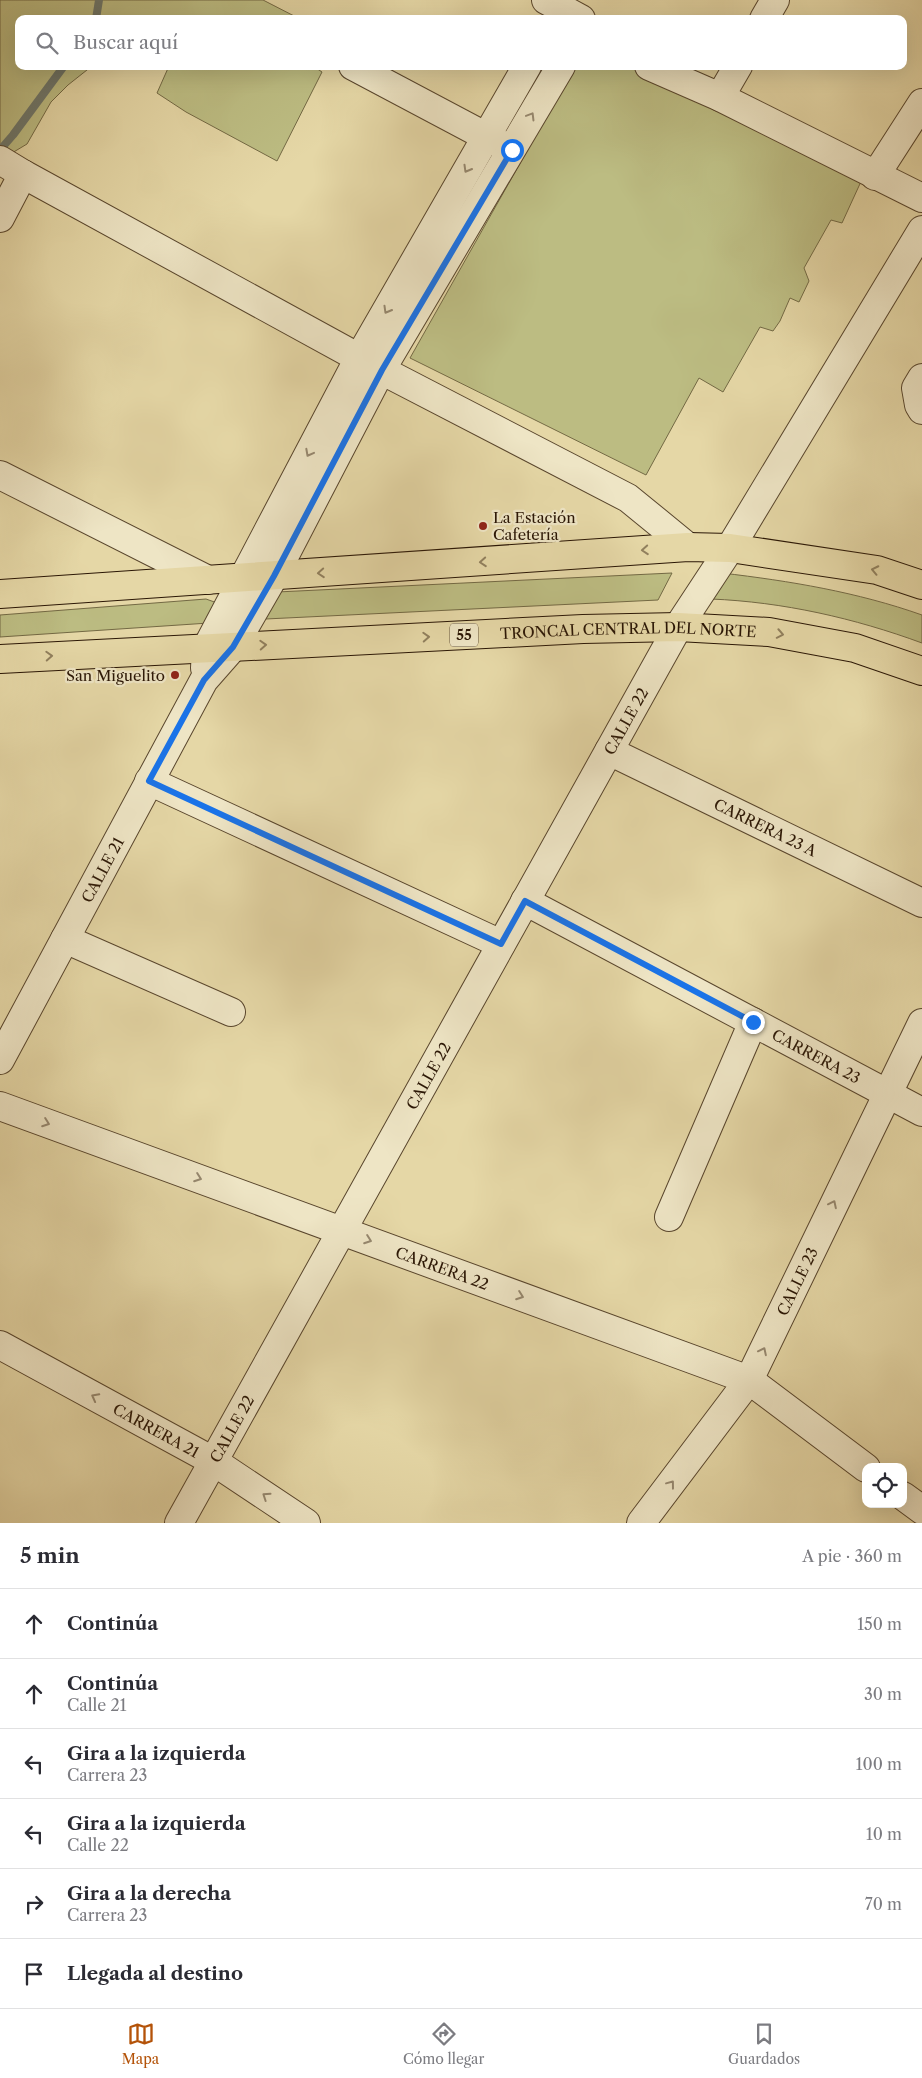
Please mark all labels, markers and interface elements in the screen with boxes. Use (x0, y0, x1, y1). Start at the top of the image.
search box (15, 15, 907, 70)
icon: search (33, 29, 61, 57)
text: Buscar aquí (73, 31, 178, 54)
one-way arrow (525, 113, 535, 122)
route start (501, 139, 524, 162)
one-way arrow (464, 164, 474, 173)
one-way arrow (383, 305, 393, 314)
one-way arrow (305, 448, 315, 457)
place label: La Estación Cafetería (493, 508, 576, 544)
marker: La Estación Cafetería (477, 520, 489, 532)
one-way arrow (641, 544, 649, 555)
one-way arrow (479, 556, 487, 567)
one-way arrow (871, 566, 880, 576)
one-way arrow (316, 567, 324, 578)
street label: TRONCAL CENTRAL DEL NORTE (500, 617, 757, 643)
road number: 55 (450, 624, 478, 646)
one-way arrow (776, 628, 785, 639)
one-way arrow (422, 632, 430, 643)
one-way arrow (260, 640, 268, 651)
one-way arrow (45, 651, 53, 662)
place label: San Miguelito (66, 666, 165, 685)
marker: San Miguelito (169, 669, 181, 681)
street label: CALLE 22 (599, 684, 652, 758)
street label: CARRERA 23 A (711, 794, 821, 860)
street label: CALLE 21 (77, 833, 128, 906)
route end (742, 1011, 765, 1034)
street label: CARRERA 23 (769, 1025, 864, 1087)
street label: CALLE 22 (402, 1039, 454, 1113)
one-way arrow (41, 1117, 50, 1127)
one-way arrow (194, 1172, 202, 1182)
one-way arrow (827, 1200, 838, 1209)
one-way arrow (363, 1234, 371, 1244)
street label: CARRERA 22 (393, 1242, 491, 1294)
street label: CALLE 23 (772, 1244, 821, 1318)
one-way arrow (515, 1290, 524, 1300)
one-way arrow (757, 1347, 767, 1356)
street label: CALLE 22 (205, 1392, 258, 1466)
one-way arrow (92, 1393, 101, 1403)
street label: CARRERA 21 (110, 1399, 203, 1462)
map controls (862, 1463, 907, 1508)
button: locate (862, 1463, 907, 1508)
one-way arrow (665, 1481, 673, 1490)
one-way arrow (262, 1493, 272, 1502)
text: 5 min (20, 1543, 80, 1568)
text: A pie · 360 m (802, 1546, 902, 1566)
icon: ahead (20, 1610, 48, 1638)
text: Continúa (67, 1612, 158, 1635)
text: 150 m (857, 1614, 902, 1634)
text: Continúa (67, 1672, 158, 1695)
icon: ahead (20, 1680, 48, 1708)
text: 30 m (864, 1684, 902, 1704)
text: Calle 21 (67, 1695, 126, 1715)
text: Gira a la izquierda (67, 1742, 246, 1765)
icon: left (20, 1750, 48, 1778)
text: 100 m (856, 1754, 902, 1774)
text: Carrera 23 (67, 1765, 147, 1785)
text: Gira a la izquierda (67, 1812, 246, 1835)
icon: left (20, 1820, 48, 1848)
text: 10 m (866, 1824, 902, 1844)
text: Calle 22 (67, 1835, 129, 1855)
text: Gira a la derecha (67, 1882, 231, 1905)
icon: right (20, 1890, 48, 1918)
text: 70 m (865, 1894, 902, 1914)
text: Carrera 23 (67, 1905, 147, 1925)
icon: arrive (20, 1960, 48, 1988)
text: Llegada al destino (67, 1962, 243, 1985)
tab: Mapa (122, 2020, 159, 2068)
tab: Cómo llegar (403, 2020, 484, 2068)
tab: Guardados (728, 2020, 800, 2068)

